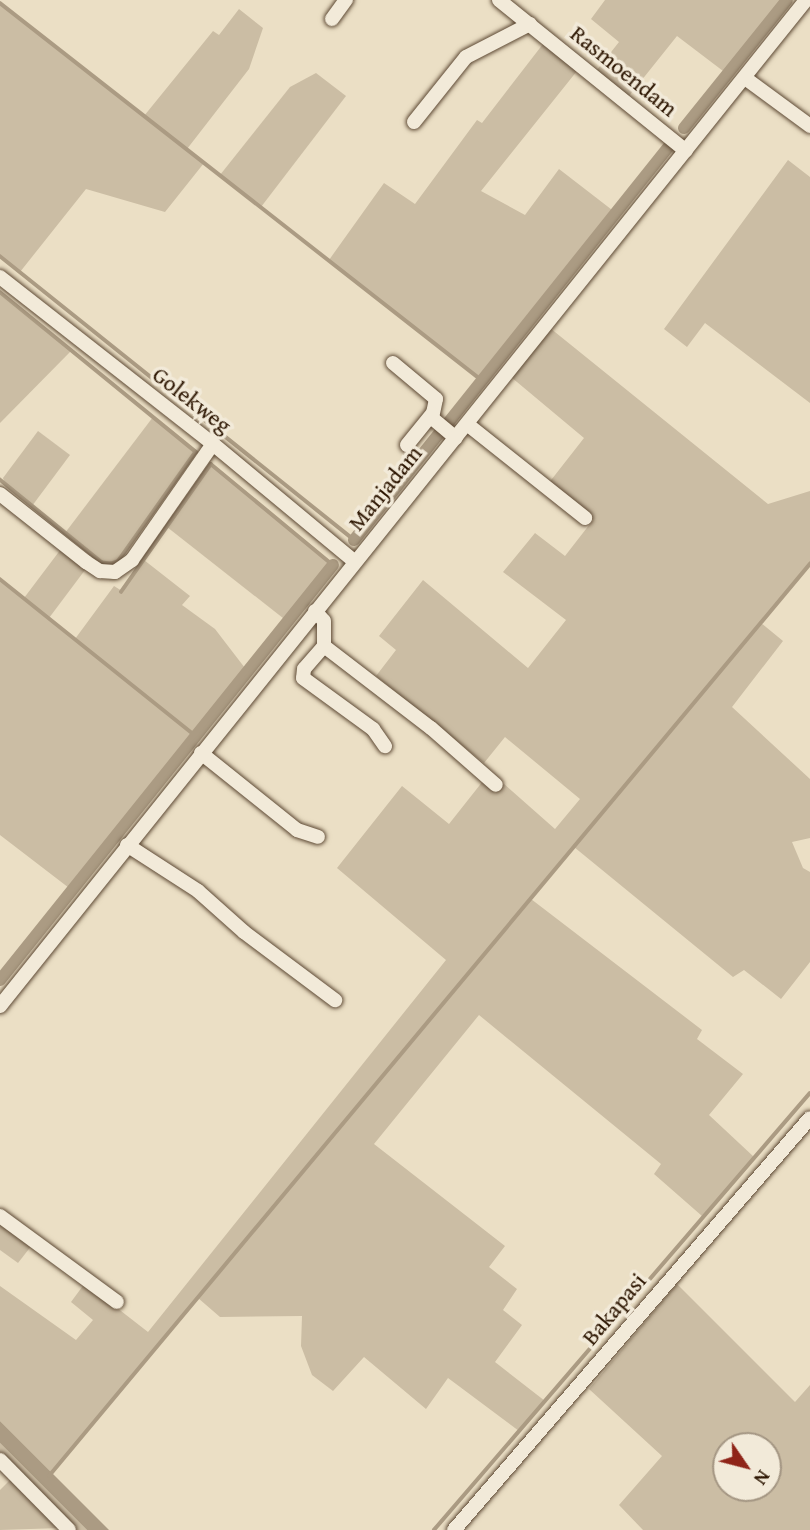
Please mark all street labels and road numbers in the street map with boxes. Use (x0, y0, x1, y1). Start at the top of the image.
street label: Rasmoendam (565, 20, 683, 122)
street label: Golekweg (147, 361, 237, 439)
street label: Manjadam (342, 440, 428, 536)
street label: Bakapasi (576, 1267, 652, 1351)

